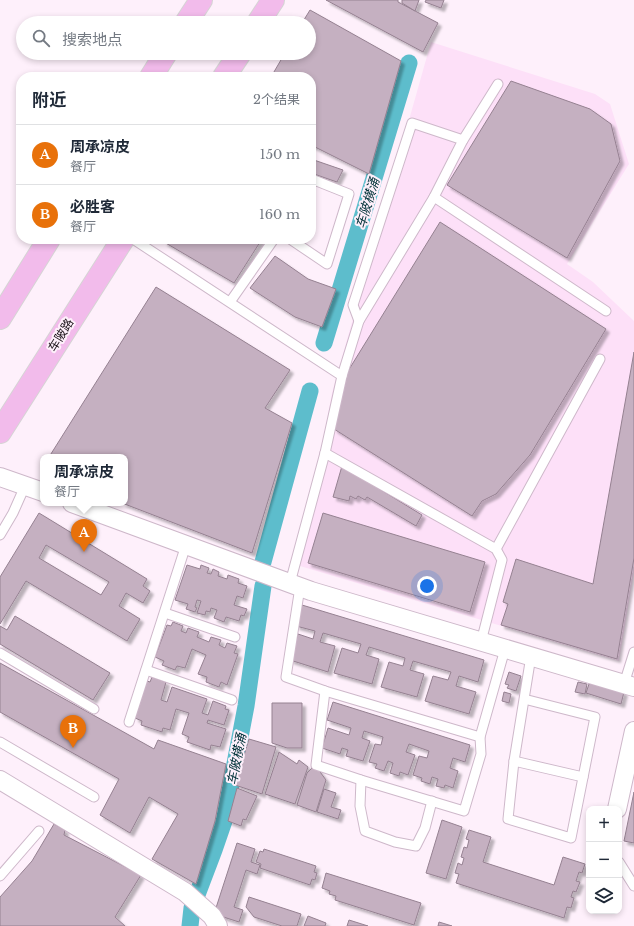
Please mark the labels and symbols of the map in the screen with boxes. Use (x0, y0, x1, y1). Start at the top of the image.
water label: 车陂横涌 (352, 174, 384, 231)
street label: 车陂路 (45, 315, 76, 354)
pin: A (71, 519, 97, 552)
your location (417, 576, 437, 596)
pin: B (60, 715, 86, 748)
water label: 车陂横涌 (223, 730, 250, 786)

